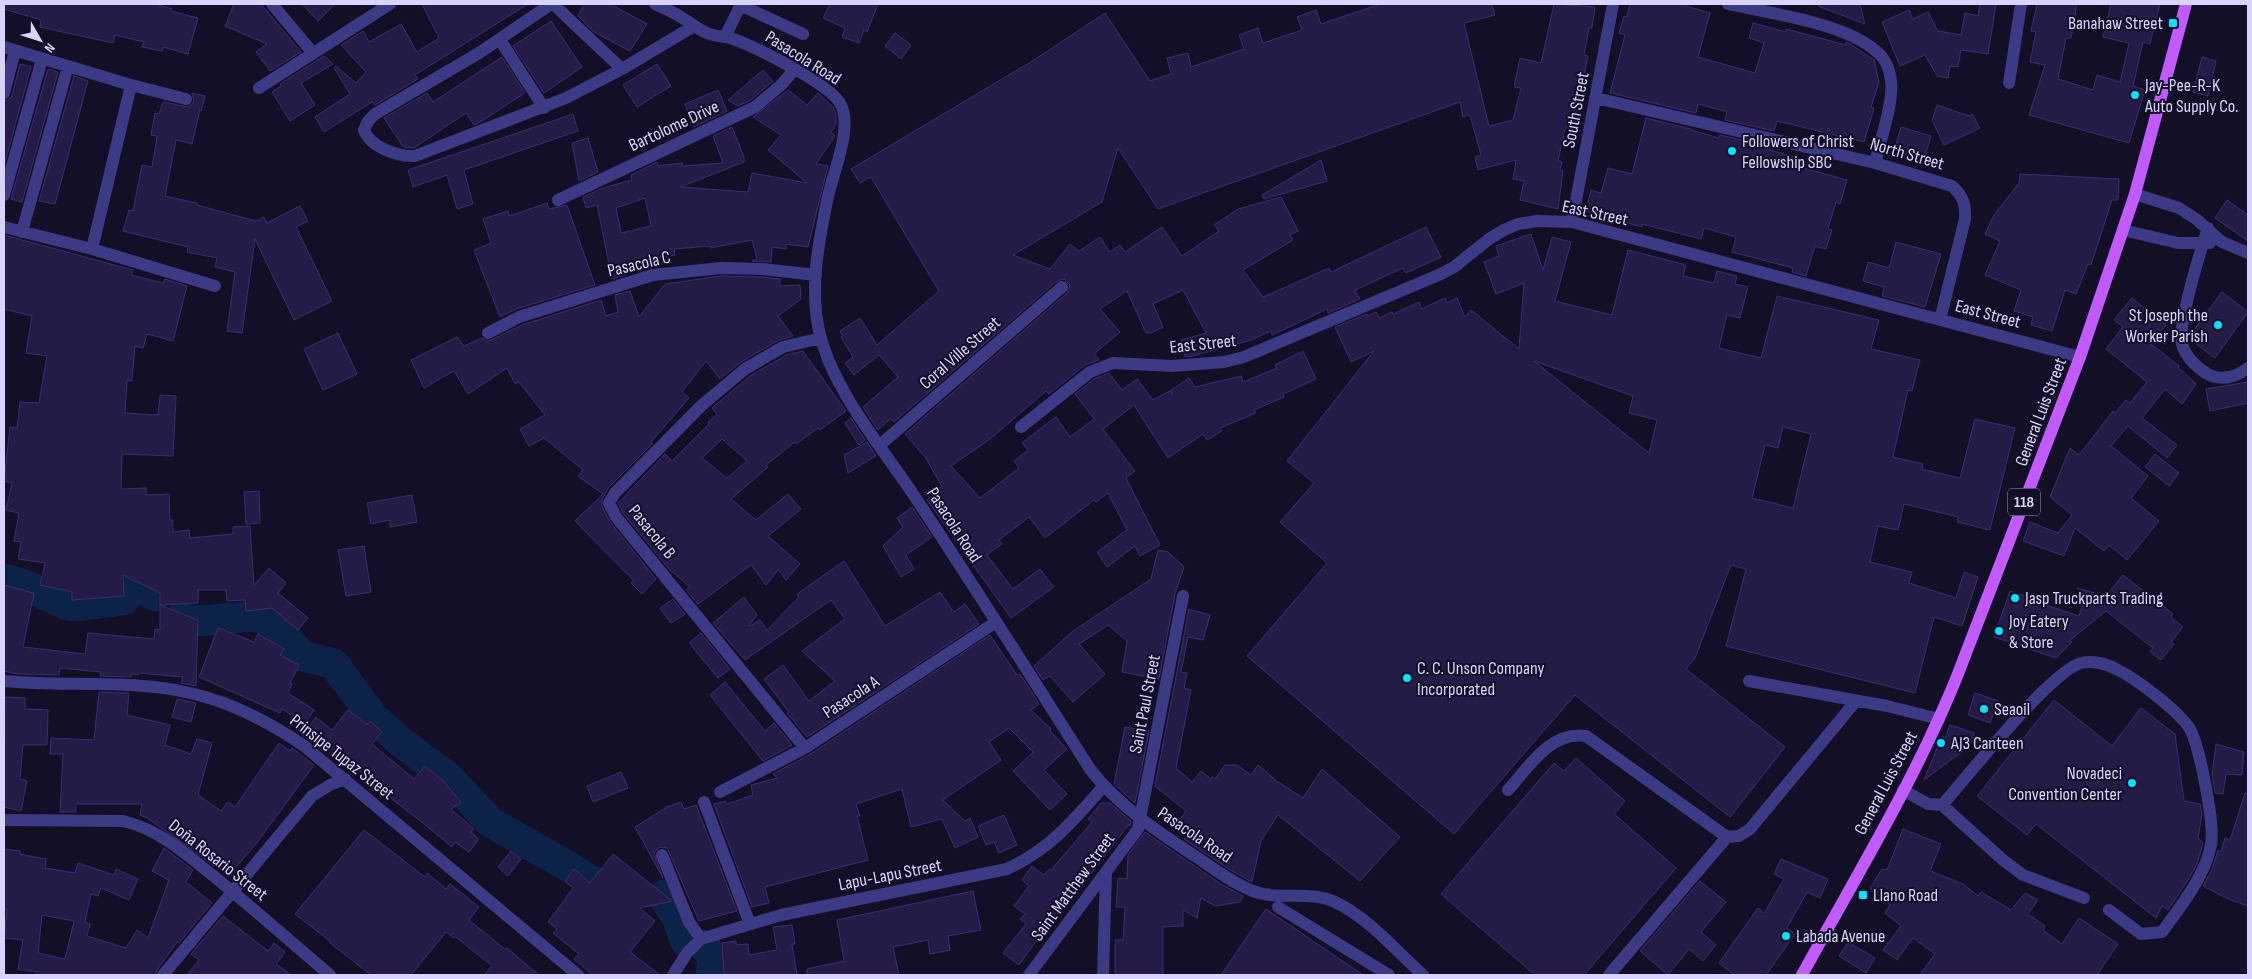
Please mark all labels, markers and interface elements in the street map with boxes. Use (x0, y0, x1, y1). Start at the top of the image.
place label: Banahaw Street (2068, 13, 2163, 34)
north arrow (15, 15, 65, 65)
marker: Banahaw Street (2167, 17, 2179, 29)
street label: Pasacola Road (761, 26, 845, 90)
text: N (41, 40, 59, 56)
street label: South Street (1558, 70, 1594, 150)
place label: Jay-Pee-R-K Auto Supply Co. (2144, 75, 2238, 117)
marker: Jay-Pee-R-K Auto Supply Co. (2129, 89, 2141, 101)
street label: Bartolome Drive (626, 96, 722, 156)
place label: Followers of Christ Fellowship SBC (1742, 131, 1855, 173)
street label: North Street (1868, 133, 1947, 175)
marker: Followers of Christ Fellowship SBC (1726, 145, 1738, 157)
street label: East Street (1560, 196, 1630, 230)
street label: Pasacola C (605, 247, 673, 281)
street label: East Street (1953, 295, 2024, 333)
place label: St Joseph the Worker Parish (2125, 305, 2208, 347)
street label: Coral Ville Street (915, 312, 1005, 394)
marker: St Joseph the Worker Parish (2212, 319, 2224, 331)
street label: East Street (1169, 330, 1238, 358)
street label: General Luis Street (2011, 355, 2071, 469)
street label: Pasacola Road (922, 483, 986, 567)
road number: 118 (2008, 488, 2040, 516)
street label: Pasacola B (624, 501, 680, 563)
place label: Jasp Truckparts Trading (2024, 588, 2163, 609)
marker: Jasp Truckparts Trading (2009, 592, 2021, 604)
place label: Joy Eatery & Store (2008, 611, 2069, 653)
marker: Joy Eatery & Store (1993, 625, 2005, 637)
street label: Saint Paul Street (1125, 652, 1165, 755)
place label: C. C. Unson Company Incorporated (1417, 658, 1545, 700)
street label: Pasacola A (819, 671, 883, 723)
marker: C. C. Unson Company Incorporated (1401, 672, 1413, 684)
place label: Seaoil (1994, 699, 2030, 720)
marker: Seaoil (1978, 703, 1990, 715)
street label: Prinsipe Tupaz Street (286, 710, 399, 804)
street label: General Luis Street (1850, 727, 1922, 838)
place label: AJ3 Canteen (1950, 733, 2024, 754)
marker: AJ3 Canteen (1935, 737, 1947, 749)
place label: Novadeci Convention Center (2008, 763, 2122, 805)
marker: Novadeci Convention Center (2126, 777, 2138, 789)
street label: Pasacola Road (1154, 802, 1236, 868)
street label: Doña Rosario Street (164, 815, 272, 905)
street label: Saint Matthew Street (1027, 828, 1120, 945)
street label: Lapu-Lapu Street (837, 855, 944, 895)
place label: Llano Road (1873, 885, 1938, 906)
marker: Llano Road (1857, 889, 1869, 901)
place label: Labada Avenue (1796, 926, 1885, 947)
marker: Labada Avenue (1780, 930, 1792, 942)

